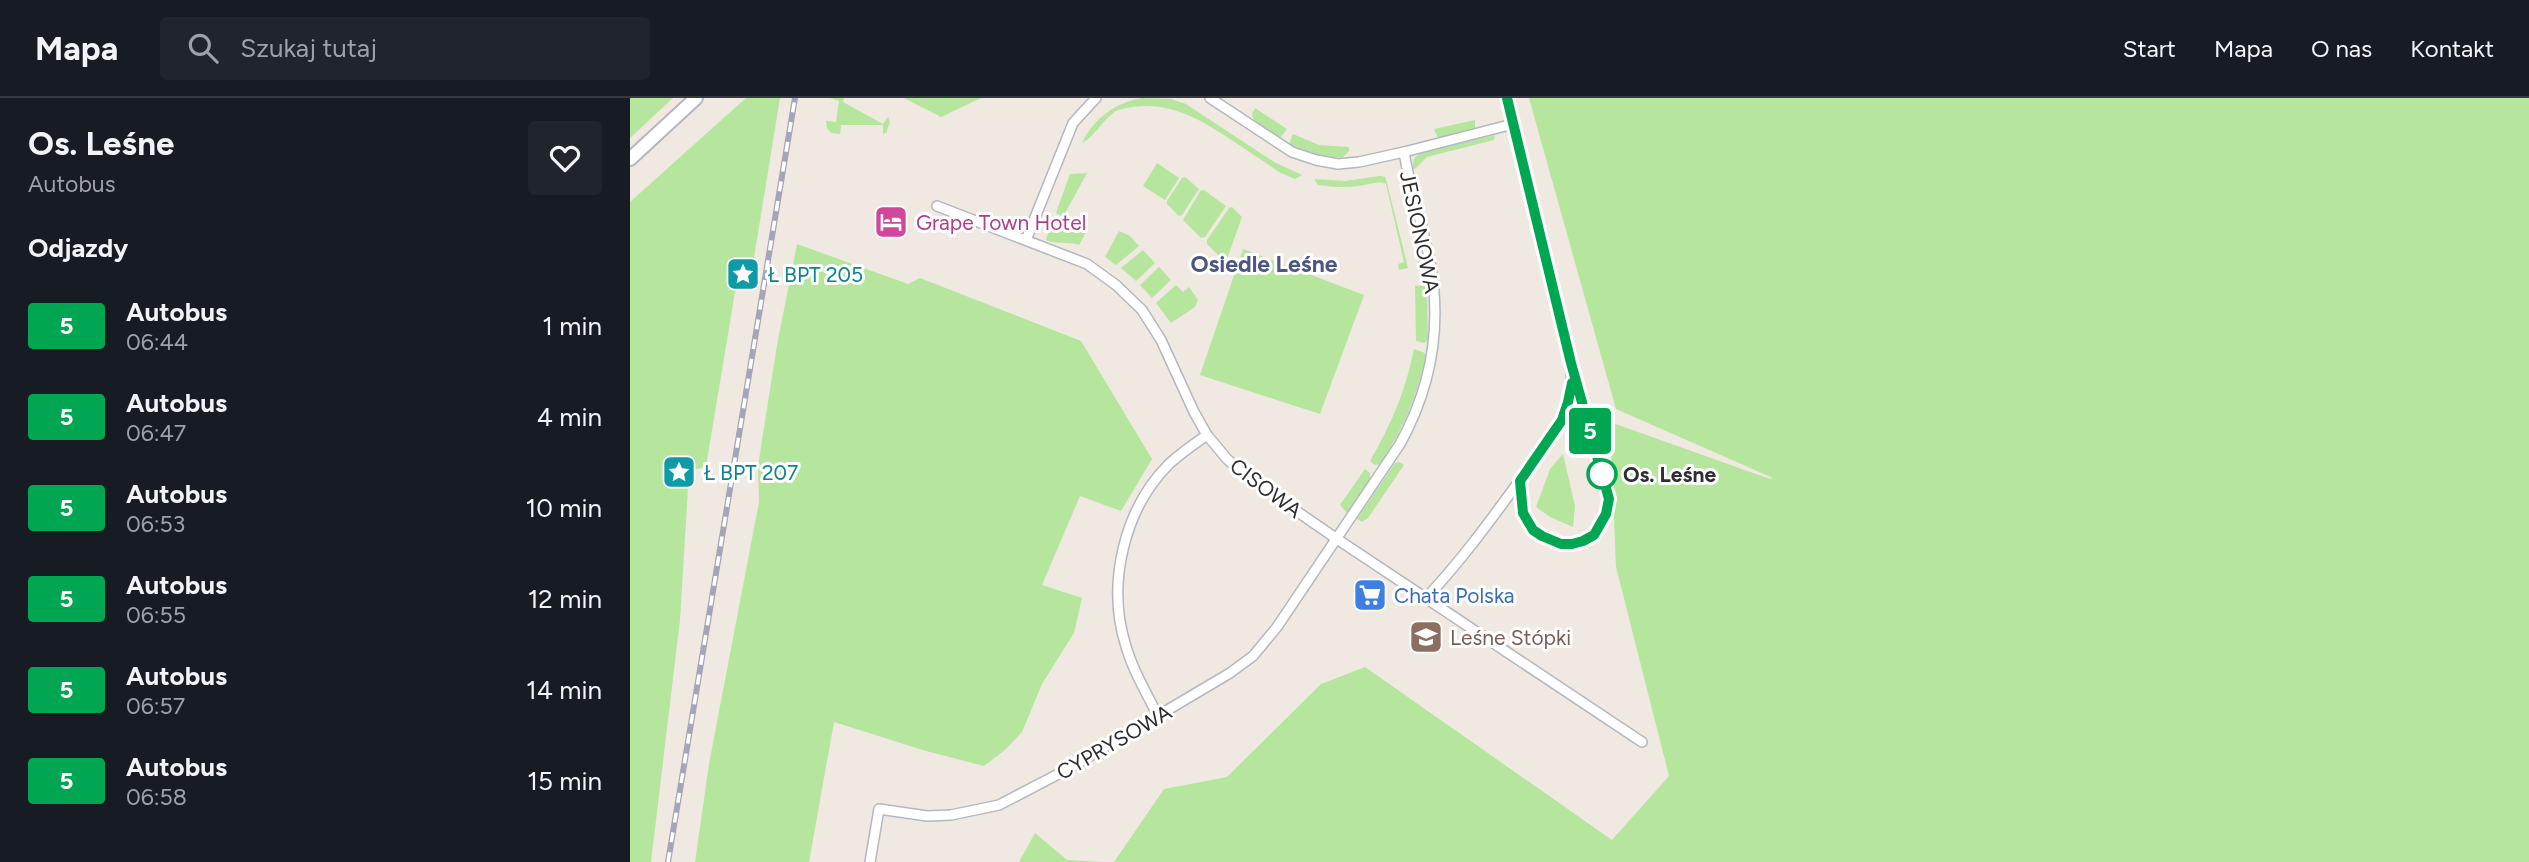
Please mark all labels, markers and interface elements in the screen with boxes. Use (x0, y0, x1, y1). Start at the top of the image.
search box (160, 17, 650, 80)
text: Mapa (35, 29, 118, 68)
icon: search (184, 29, 222, 67)
text: Szukaj tutaj (240, 32, 377, 64)
text: Start (2123, 34, 2176, 63)
text: Mapa (2214, 34, 2273, 63)
text: O nas (2311, 34, 2372, 63)
text: Kontakt (2410, 34, 2494, 63)
button: heart (528, 121, 602, 195)
text: Os. Leśne (28, 124, 174, 163)
street label: JESIONOWA (1395, 169, 1445, 295)
text: Autobus (28, 170, 115, 198)
hotel icon: Grape Town Hotel (872, 203, 910, 241)
place label: Grape Town Hotel (916, 210, 1086, 235)
text: Odjazdy (28, 232, 128, 264)
district label: Osiedle Leśne (1190, 250, 1338, 278)
place icon: Ł BPT 205 (724, 255, 762, 293)
place label: Ł BPT 205 (768, 262, 863, 287)
text: Autobus (126, 296, 227, 328)
text: 1 min (542, 310, 602, 342)
text: 5 (60, 311, 73, 340)
text: 06:44 (126, 328, 188, 356)
text: Autobus (126, 387, 227, 419)
text: 4 min (537, 401, 602, 433)
text: 5 (60, 402, 73, 431)
line badge: 5 (1567, 408, 1613, 454)
text: 5 (1583, 416, 1597, 445)
text: 06:47 (126, 419, 186, 447)
place icon: Ł BPT 207 (660, 453, 698, 491)
street label: CISOWA (1225, 453, 1307, 523)
marker: Os. Leśne (1587, 459, 1617, 489)
place label: Ł BPT 207 (704, 460, 798, 485)
place label: Os. Leśne (1623, 462, 1716, 487)
text: Autobus (126, 478, 227, 510)
text: 10 min (526, 492, 602, 524)
text: 5 (60, 493, 73, 522)
text: 06:53 (126, 510, 185, 538)
text: Autobus (126, 569, 227, 601)
supermarket icon: Chata Polska (1351, 576, 1389, 614)
text: 12 min (528, 583, 602, 615)
place label: Chata Polska (1394, 583, 1515, 608)
text: 5 (60, 584, 73, 613)
text: 06:55 (126, 601, 186, 629)
school or university icon: Leśne Stópki (1407, 618, 1445, 656)
place label: Leśne Stópki (1450, 625, 1571, 650)
text: Autobus (126, 660, 227, 692)
text: 14 min (526, 674, 602, 706)
text: 5 (60, 675, 73, 704)
text: 06:57 (126, 692, 185, 720)
street label: CYPRYSOWA (1052, 699, 1176, 785)
text: Autobus (126, 751, 227, 783)
text: 15 min (527, 765, 602, 797)
text: 5 (60, 766, 73, 795)
text: 06:58 (126, 783, 187, 811)

